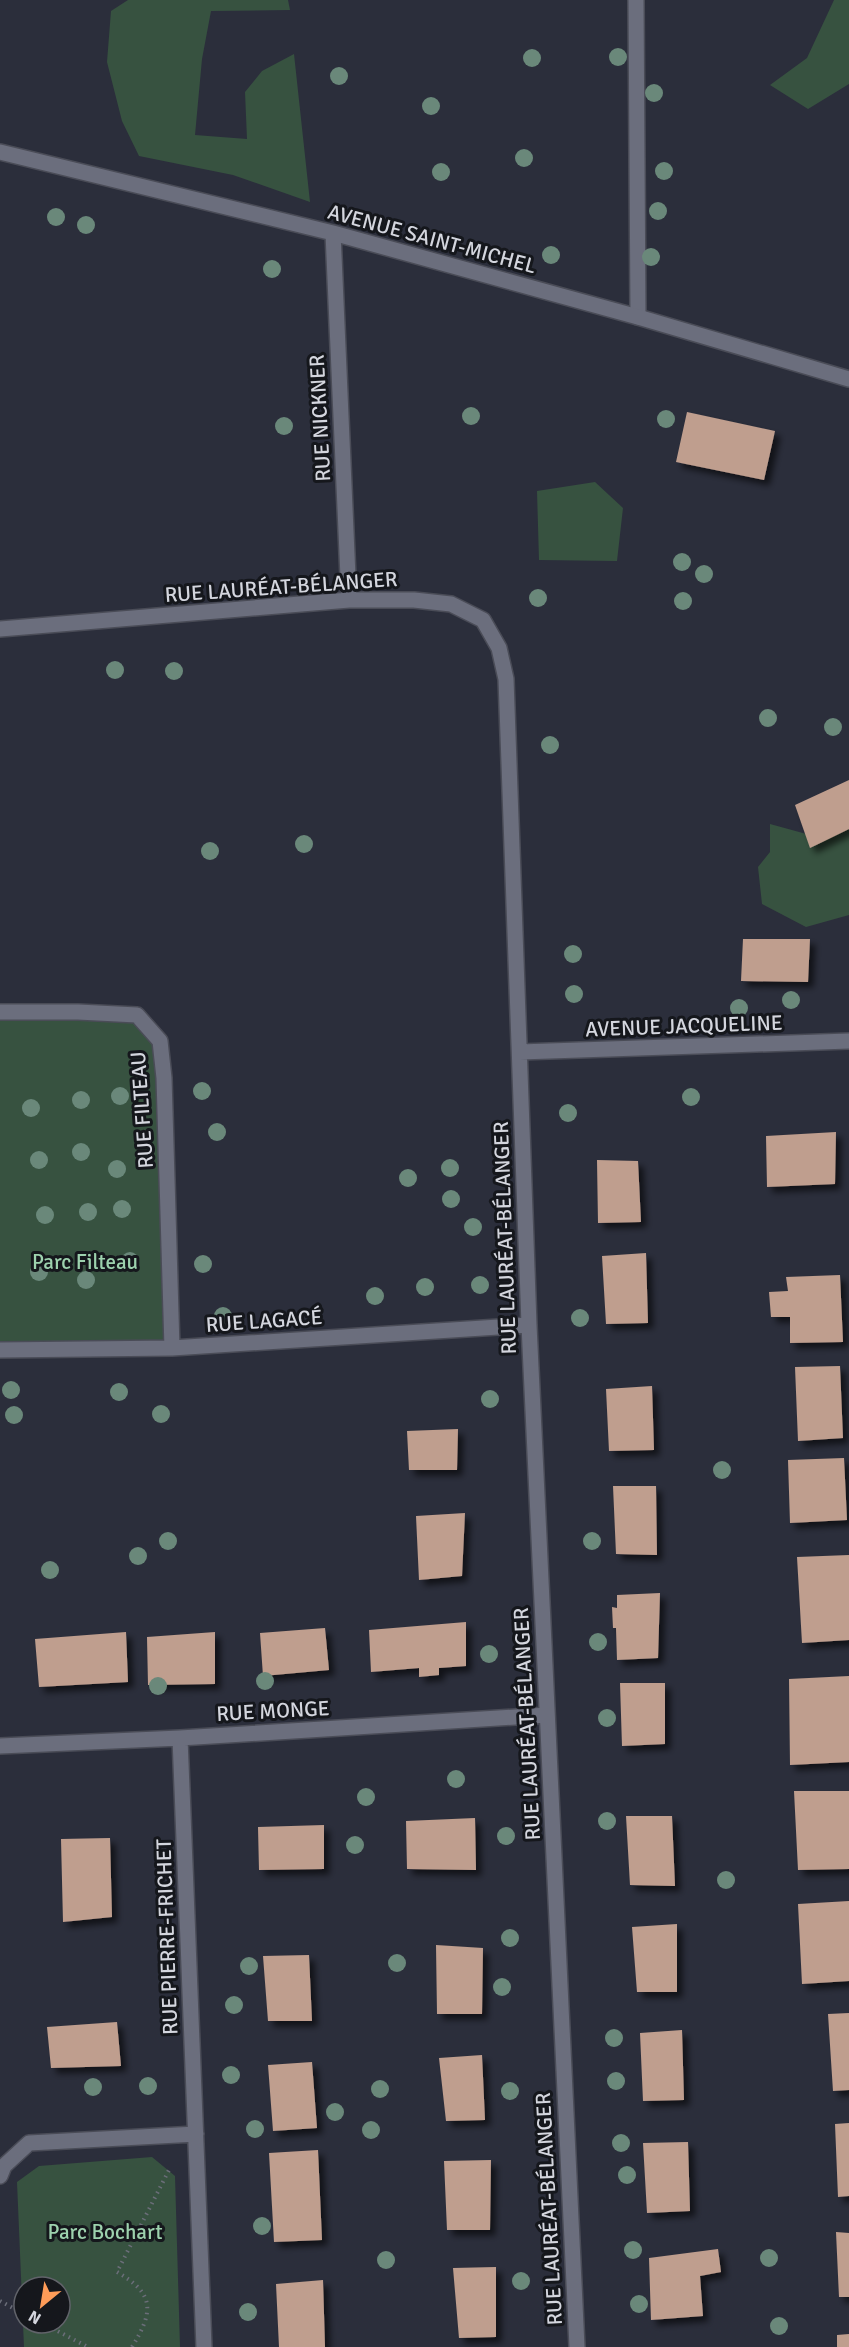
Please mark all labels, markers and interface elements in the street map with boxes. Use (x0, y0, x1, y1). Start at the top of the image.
street label: AVENUE SAINT-MICHEL (325, 199, 539, 279)
street label: RUE NICKNER (304, 354, 336, 482)
street label: RUE LAURÉAT-BÉLANGER (164, 566, 398, 608)
street label: AVENUE JACQUELINE (585, 1010, 783, 1042)
street label: RUE FILTEAU (125, 1051, 159, 1169)
street label: RUE LAURÉAT-BÉLANGER (488, 1121, 522, 1355)
park label: Parc Filteau (32, 1249, 138, 1275)
street label: RUE LAGACÉ (205, 1304, 323, 1338)
street label: RUE LAURÉAT-BÉLANGER (508, 1607, 546, 1841)
street label: RUE MONGE (216, 1695, 330, 1727)
street label: RUE PIERRE-FRICHET (151, 1838, 183, 2035)
street label: RUE LAURÉAT-BÉLANGER (530, 2092, 568, 2326)
park label: Parc Bochart (47, 2219, 163, 2245)
north arrow (12, 2275, 72, 2335)
text: N (25, 2306, 45, 2329)

